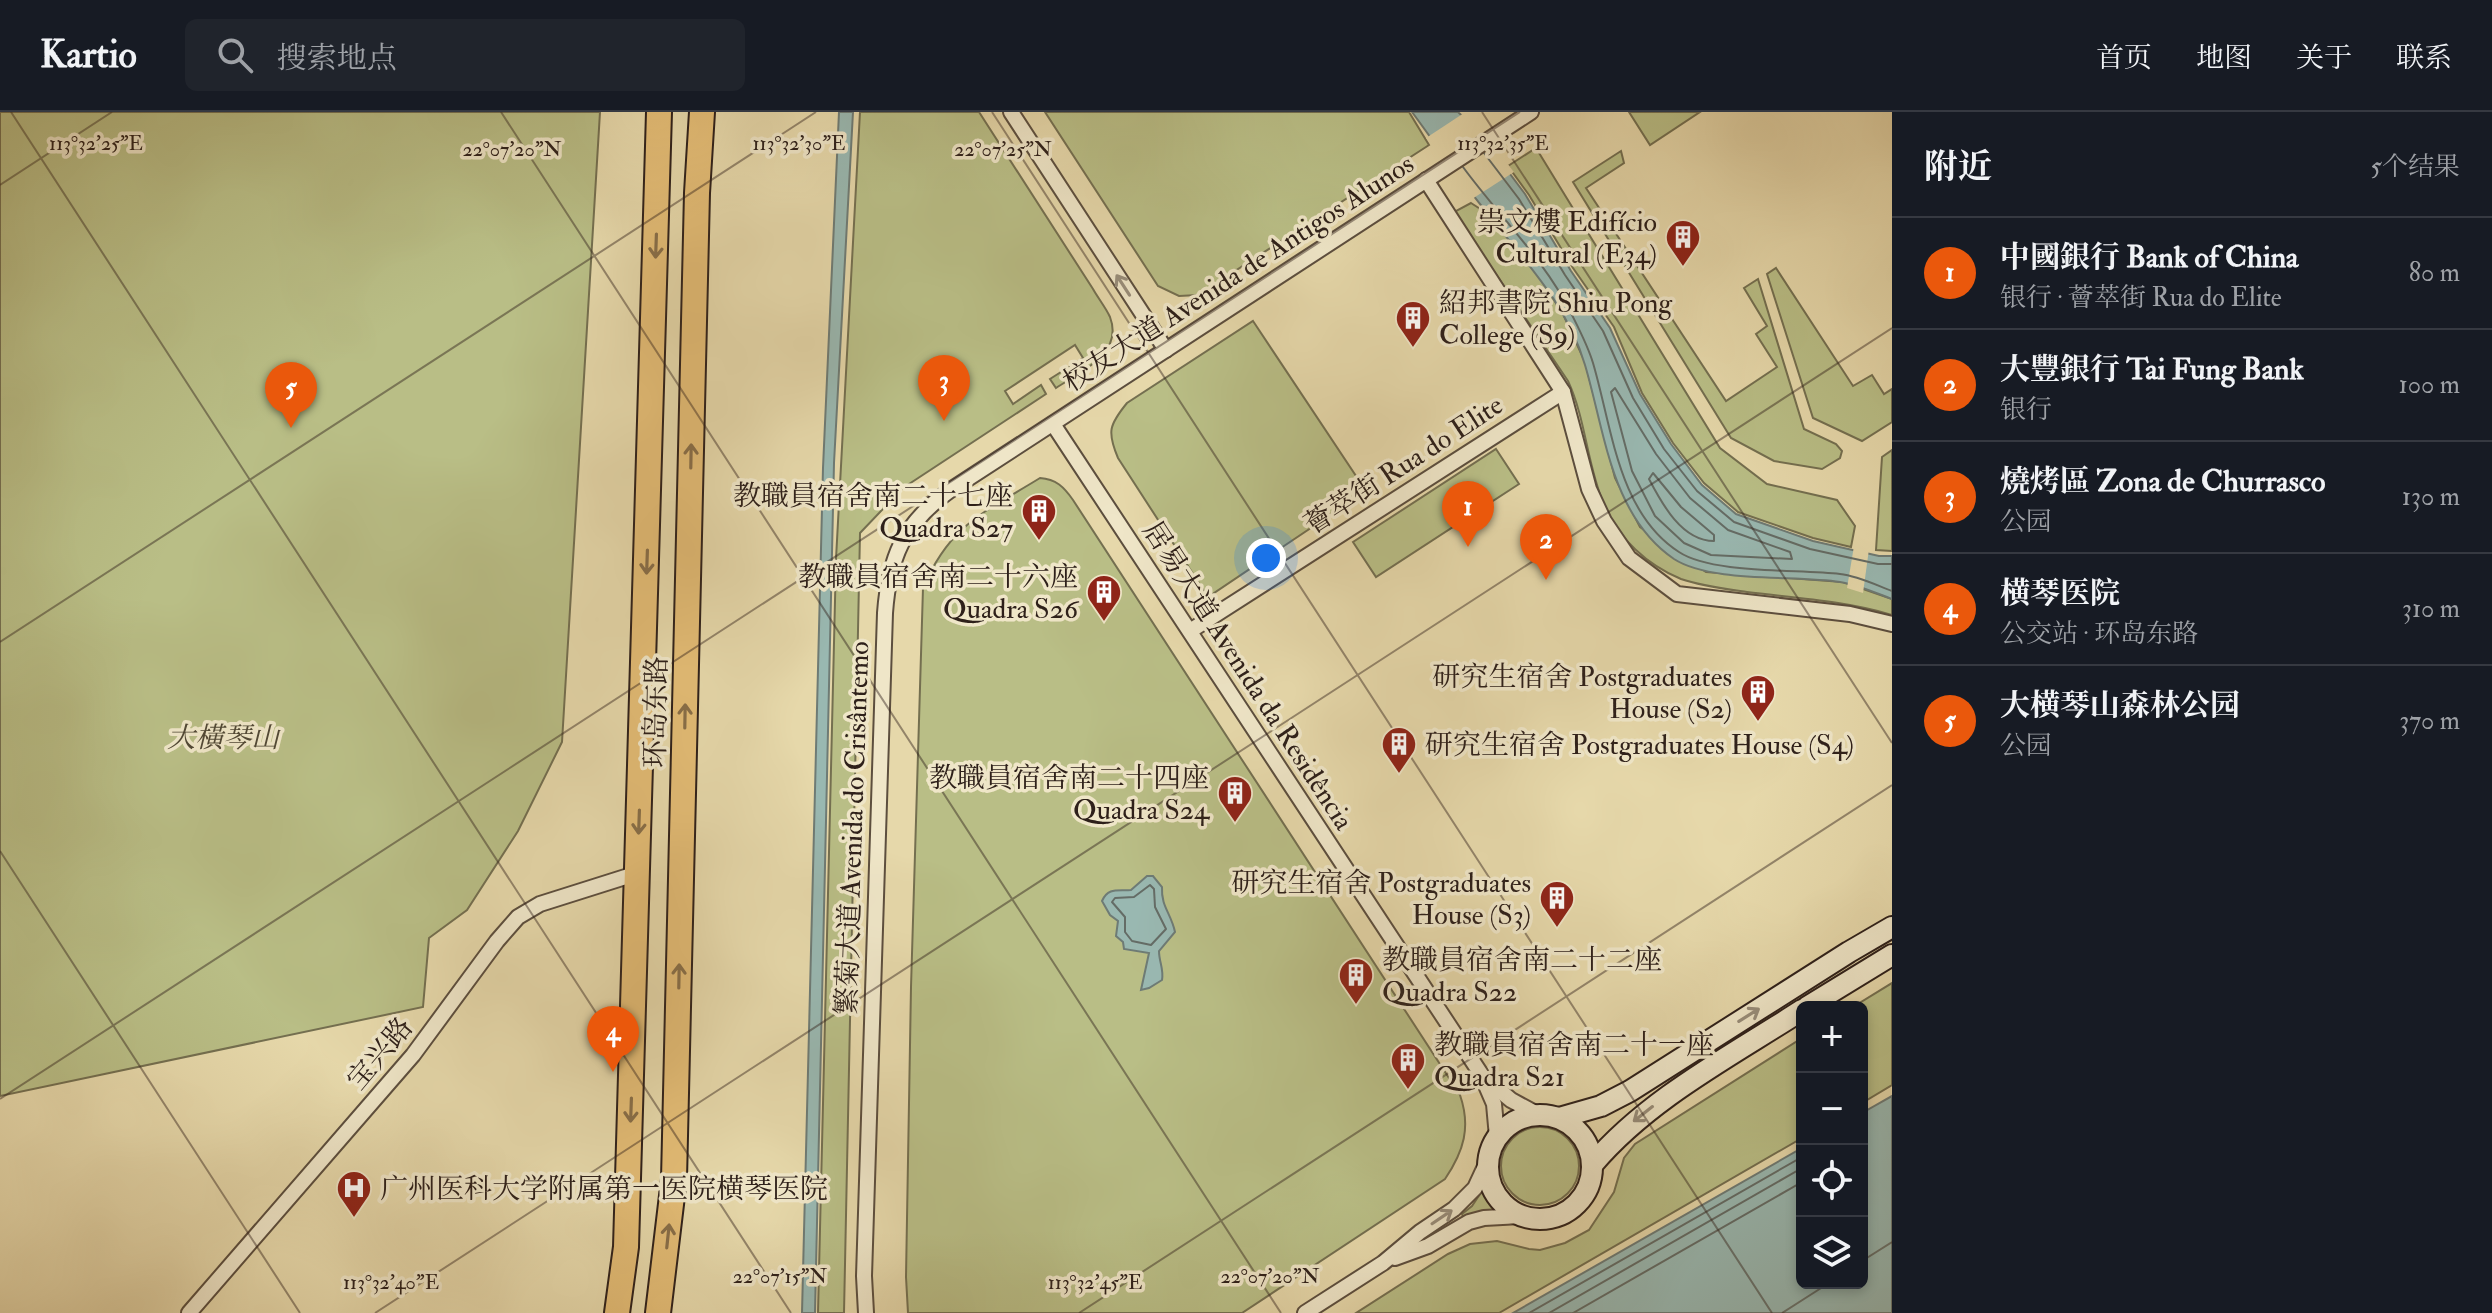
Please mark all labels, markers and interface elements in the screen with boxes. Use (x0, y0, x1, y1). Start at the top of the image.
search box (185, 19, 745, 91)
text: Kartio (40, 31, 137, 79)
icon: search (213, 33, 257, 77)
text: 搜索地点 (277, 40, 397, 77)
text: 首页 (2096, 41, 2152, 76)
text: 地图 (2196, 41, 2252, 76)
text: 关于 (2296, 41, 2352, 76)
text: 联系 (2396, 41, 2452, 76)
text: 113°32'25"E (49, 131, 143, 156)
text: 113°32'30"E (752, 131, 846, 156)
text: 113°32'35"E (1457, 131, 1549, 156)
text: 22°07'20"N (463, 137, 562, 162)
text: 22°07'25"N (954, 137, 1052, 162)
text: 附近 (1924, 146, 1992, 189)
street label: 校友大道 Avenida de Antigos Alunos (1057, 147, 1421, 400)
text: 5个结果 (2371, 151, 2460, 183)
place label: 祟文樓 Edifício Cultural (E34) (1477, 205, 1657, 272)
building icon: 祟文樓 Edifício Cultural (E34) (1664, 218, 1702, 268)
one-way arrow (649, 232, 664, 259)
text: 中國銀行 Bank of China (2000, 239, 2298, 276)
text: 1 (1945, 257, 1955, 289)
text: 80 m (2409, 257, 2460, 289)
one-way arrow (1115, 274, 1131, 296)
text: 银行 · 薈萃街 Rua do Elite (2000, 282, 2282, 314)
place label: 紹邦書院 Shiu Pong College (S9) (1439, 286, 1673, 353)
building icon: 紹邦書院 Shiu Pong College (S9) (1394, 299, 1432, 349)
text: 大豐銀行 Tai Fung Bank (2000, 351, 2304, 388)
pin: 3 (918, 355, 970, 421)
pin: 5 (265, 362, 317, 428)
text: 2 (1943, 369, 1957, 401)
text: 100 m (2399, 369, 2460, 401)
street label: 薈萃街 Rua do Elite (1298, 388, 1510, 543)
text: 银行 (2000, 394, 2052, 426)
one-way arrow (683, 443, 698, 470)
text: 燒烤區 Zona de Churrasco (2000, 463, 2325, 500)
place label: 教職員宿舍南二十七座 Quadra S27 (733, 479, 1013, 546)
pin: 1 (1442, 481, 1494, 547)
text: 3 (1945, 481, 1955, 513)
text: 130 m (2402, 481, 2460, 513)
building icon: 教職員宿舍南二十七座 Quadra S27 (1020, 492, 1058, 542)
text: 公园 (2000, 506, 2052, 538)
pin: 2 (1520, 514, 1572, 580)
street label: 居易大道 Avenida da Residência (1135, 515, 1361, 837)
your location (1246, 538, 1286, 578)
one-way arrow (639, 548, 654, 575)
place label: 教職員宿舍南二十六座 Quadra S26 (798, 560, 1080, 627)
building icon: 教職員宿舍南二十六座 Quadra S26 (1085, 573, 1123, 623)
text: 横琴医院 (2000, 575, 2120, 612)
text: 4 (1943, 593, 1957, 625)
text: 310 m (2402, 593, 2460, 625)
text: 公交站 · 环岛东路 (2000, 618, 2198, 650)
street label: 繁菊大道 Avenida do Crisântemo (829, 641, 878, 1016)
street label: 环岛东路 (638, 656, 675, 768)
place label: 研究生宿舍 Postgraduates House (S2) (1432, 660, 1732, 727)
building icon: 研究生宿舍 Postgraduates House (S2) (1739, 673, 1777, 723)
text: 大横琴山森林公园 (2000, 687, 2240, 724)
one-way arrow (677, 703, 692, 730)
text: 5 (1944, 705, 1956, 737)
text: 370 m (2399, 705, 2460, 737)
park label: 大橫琴山 (167, 721, 281, 756)
building icon: 研究生宿舍 Postgraduates House (S4) (1380, 725, 1418, 775)
place label: 研究生宿舍 Postgraduates House (S4) (1425, 728, 1854, 763)
text: 公园 (2000, 730, 2052, 762)
place label: 教職員宿舍南二十四座 Quadra S24 (929, 761, 1211, 828)
building icon: 教職員宿舍南二十四座 Quadra S24 (1216, 774, 1254, 824)
one-way arrow (632, 808, 647, 835)
place label: 研究生宿舍 Postgraduates House (S3) (1231, 866, 1531, 933)
building icon: 研究生宿舍 Postgraduates House (S3) (1538, 879, 1576, 929)
place label: 教職員宿舍南二十二座 Quadra S22 (1382, 943, 1662, 1010)
building icon: 教職員宿舍南二十二座 Quadra S22 (1337, 956, 1375, 1006)
one-way arrow (671, 963, 686, 990)
map controls (1796, 1001, 1868, 1289)
button: + (1796, 1001, 1868, 1073)
pin: 4 (587, 1006, 639, 1072)
one-way arrow (1738, 1007, 1760, 1024)
street label: 宝兴路 (340, 1011, 421, 1097)
place label: 教職員宿舍南二十一座 Quadra S21 (1434, 1028, 1714, 1095)
building icon: 教職員宿舍南二十一座 Quadra S21 (1389, 1041, 1427, 1091)
button: − (1796, 1073, 1868, 1145)
one-way arrow (623, 1096, 638, 1123)
one-way arrow (1633, 1105, 1654, 1123)
button: locate (1796, 1145, 1868, 1217)
hospital icon: 广州医科大学附属第一医院横琴医院 (335, 1169, 373, 1219)
place label: 广州医科大学附属第一医院横琴医院 (380, 1172, 828, 1207)
one-way arrow (1431, 1209, 1453, 1225)
button: layers (1796, 1217, 1868, 1289)
one-way arrow (661, 1223, 676, 1250)
text: 22°07'15"N (733, 1264, 827, 1289)
text: 22°07'20"N (1221, 1264, 1320, 1289)
text: 113°32'40"E (343, 1270, 439, 1295)
text: 113°32'45"E (1048, 1270, 1142, 1295)

